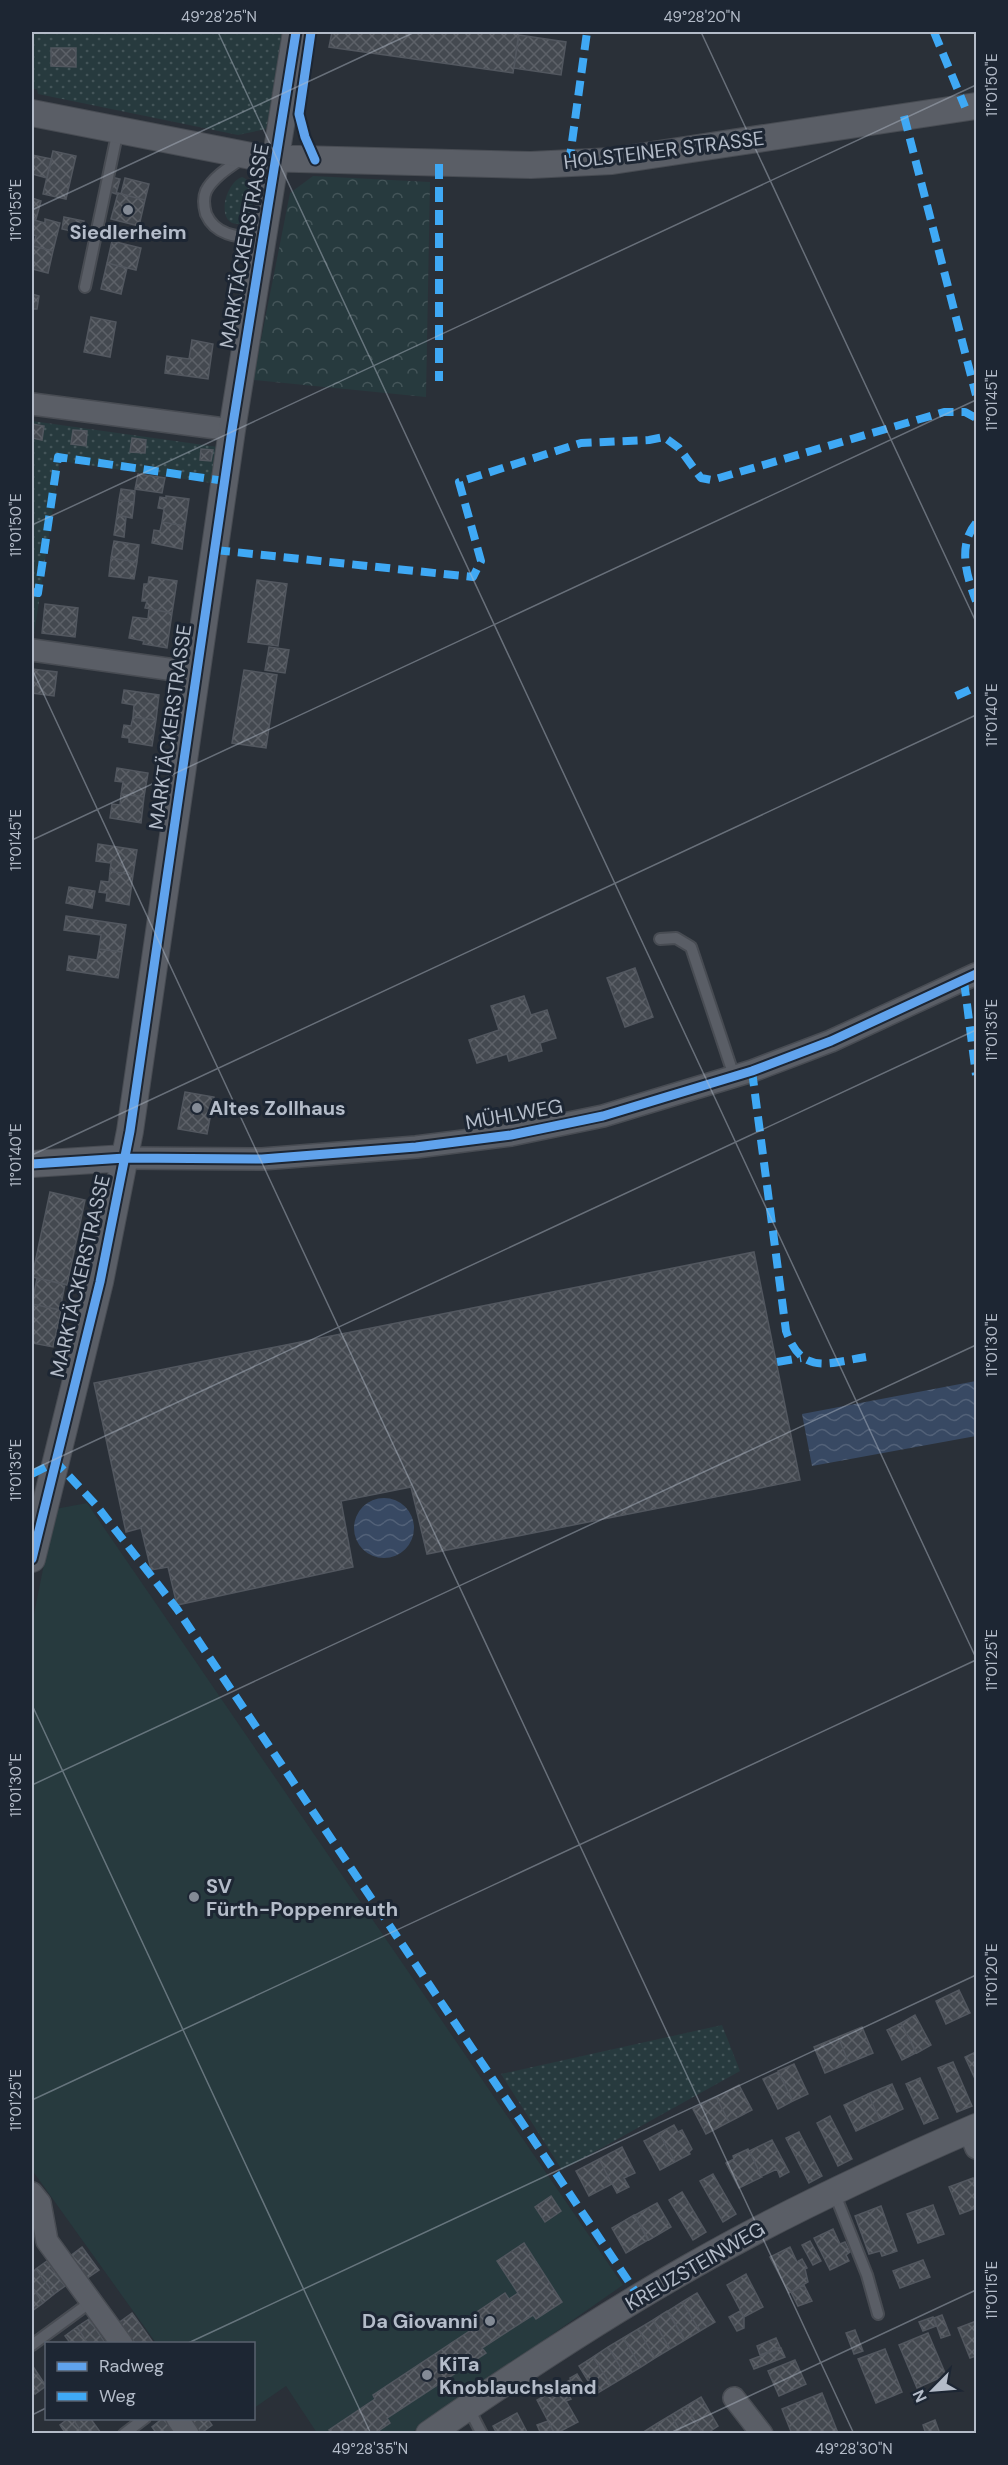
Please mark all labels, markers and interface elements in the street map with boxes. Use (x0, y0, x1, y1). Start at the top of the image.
text: 49°28'25"N (181, 7, 257, 27)
text: 49°28'20"N (663, 7, 741, 27)
text: 11°01'50"E (982, 53, 1002, 117)
street label: HOLSTEINER STRASSE (562, 125, 766, 175)
street label: MARKTÄCKERSTRASSE (213, 142, 275, 350)
text: 11°01'55"E (6, 179, 26, 241)
marker: Siedlerheim (121, 203, 135, 217)
place label: Siedlerheim (70, 219, 186, 245)
text: 11°01'45"E (982, 369, 1002, 431)
text: 11°01'50"E (6, 493, 26, 557)
street label: MARKTÄCKERSTRASSE (143, 623, 197, 831)
text: 11°01'40"E (982, 683, 1002, 747)
text: 11°01'45"E (6, 809, 26, 871)
text: 11°01'35"E (982, 999, 1002, 1061)
street label: MÜHLWEG (463, 1093, 565, 1135)
place label: Altes Zollhaus (209, 1095, 346, 1121)
marker: Altes Zollhaus (190, 1101, 204, 1115)
text: 11°01'40"E (6, 1123, 26, 1187)
street label: MARKTÄCKERSTRASSE (44, 1172, 116, 1380)
text: 11°01'30"E (982, 1313, 1002, 1377)
text: 11°01'35"E (6, 1439, 26, 1501)
text: 11°01'25"E (982, 1629, 1002, 1691)
text: 11°01'30"E (6, 1753, 26, 1817)
place label: SV Fürth-Poppenreuth (206, 1873, 398, 1922)
marker: SV Fürth-Poppenreuth (187, 1890, 201, 1904)
text: 11°01'20"E (982, 1943, 1002, 2007)
text: 11°01'25"E (6, 2069, 26, 2131)
street label: KREUZSTEINWEG (621, 2216, 769, 2316)
text: 11°01'15"E (982, 2261, 1002, 2319)
place label: Da Giovanni (362, 2308, 478, 2334)
marker: Da Giovanni (483, 2314, 497, 2328)
legend (45, 2342, 255, 2420)
place label: KiTa Knoblauchsland (439, 2351, 597, 2400)
text: Radweg (99, 2354, 164, 2378)
north arrow (903, 2360, 963, 2420)
marker: KiTa Knoblauchsland (420, 2368, 434, 2382)
text: Weg (99, 2384, 136, 2408)
text: N (908, 2386, 932, 2406)
text: 49°28'35"N (332, 2439, 408, 2459)
text: 49°28'30"N (815, 2439, 893, 2459)

